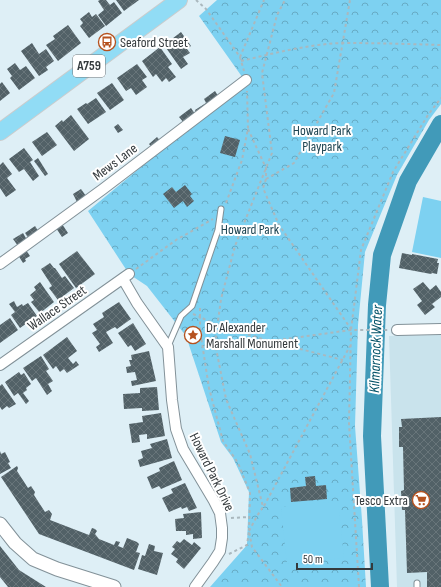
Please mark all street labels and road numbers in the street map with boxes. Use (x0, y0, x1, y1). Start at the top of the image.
road number: A759 (73, 55, 105, 77)
street label: Mews Lane (89, 140, 141, 184)
street label: Wallace Street (24, 282, 90, 334)
street label: Howard Park Drive (186, 430, 238, 514)

